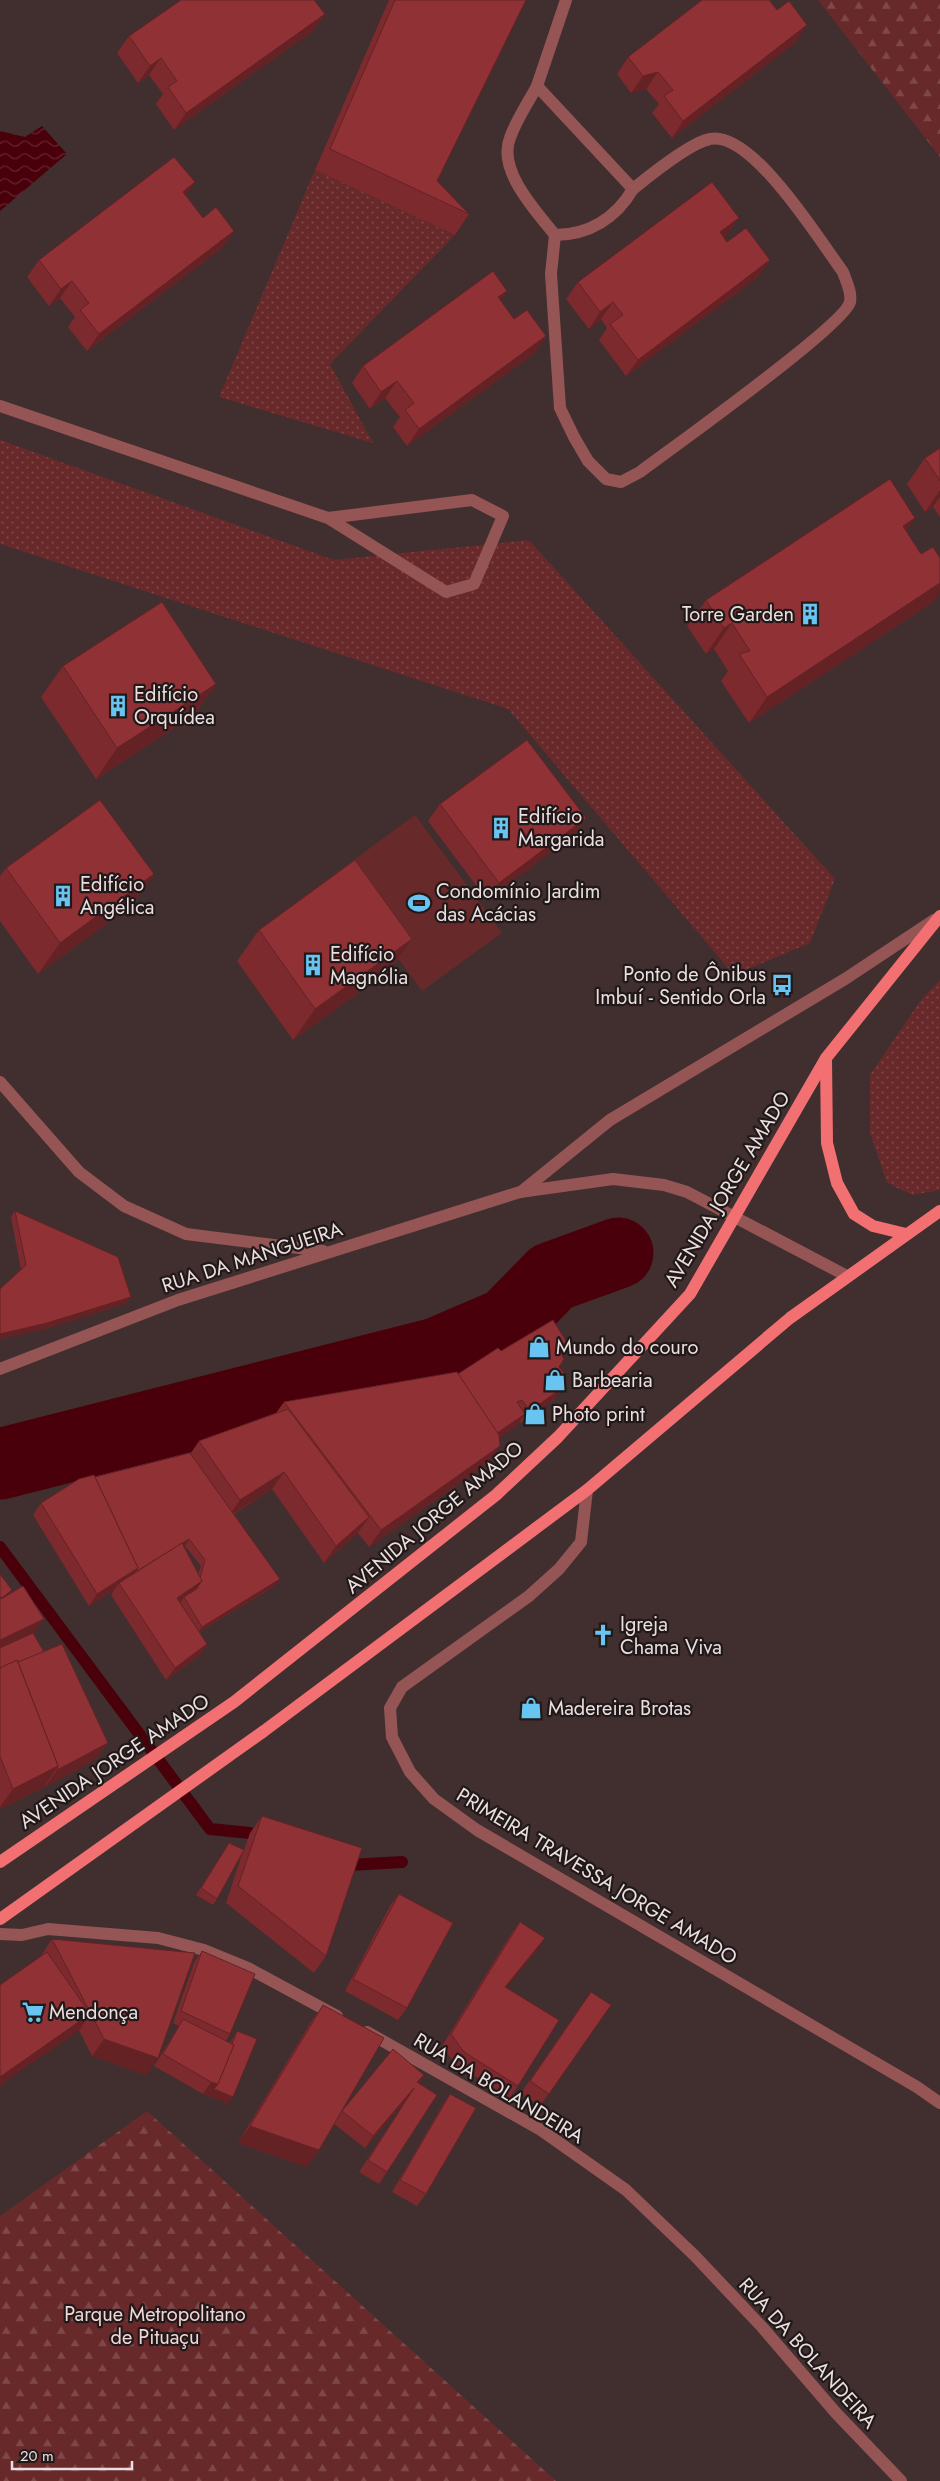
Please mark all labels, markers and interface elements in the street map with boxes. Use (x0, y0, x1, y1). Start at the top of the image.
place label: Torre Garden (682, 600, 794, 629)
building icon: Torre Garden (797, 601, 823, 627)
place label: Edifício Orquídea (134, 680, 215, 732)
building icon: Edifício Orquídea (105, 693, 131, 719)
place label: Edifício Margarida (518, 802, 604, 854)
building icon: Edifício Margarida (488, 815, 514, 841)
place label: Edifício Angélica (80, 870, 154, 922)
place label: Condomínio Jardim das Acácias (436, 877, 600, 929)
building icon: Edifício Angélica (50, 883, 76, 909)
sports icon: Condomínio Jardim das Acácias (406, 890, 432, 916)
place label: Edifício Magnólia (330, 940, 408, 992)
building icon: Edifício Magnólia (300, 952, 326, 978)
place label: Ponto de Ônibus Imbuí - Sentido Orla (595, 960, 766, 1012)
bus stop icon: Ponto de Ônibus Imbuí - Sentido Orla (769, 972, 795, 998)
street label: AVENIDA JORGE AMADO (657, 1086, 798, 1293)
street label: RUA DA MANGUEIRA (158, 1214, 347, 1300)
place label: Mundo do couro (556, 1333, 698, 1362)
shop icon: Mundo do couro (526, 1334, 552, 1360)
place label: Barbearia (572, 1366, 653, 1395)
shop icon: Barbearia (542, 1367, 568, 1393)
place label: Photo print (552, 1400, 645, 1429)
shop icon: Photo print (522, 1401, 548, 1427)
street label: AVENIDA JORGE AMADO (339, 1434, 530, 1601)
place label: Igreja Chama Viva (620, 1610, 722, 1662)
church icon: Igreja Chama Viva (590, 1622, 616, 1648)
street label: AVENIDA JORGE AMADO (13, 1687, 215, 1836)
place label: Madereira Brotas (548, 1694, 691, 1723)
shop icon: Madereira Brotas (518, 1695, 544, 1721)
street label: PRIMEIRA TRAVESSA JORGE AMADO (451, 1781, 743, 1972)
place label: Mendonça (49, 1998, 138, 2027)
supermarket icon: Mendonça (20, 1999, 46, 2025)
street label: RUA DA BOLANDEIRA (408, 2026, 590, 2151)
street label: RUA DA BOLANDEIRA (732, 2271, 884, 2436)
park label: Parque Metropolitano de Pituaçu (64, 2300, 246, 2352)
scale bar (12, 2438, 132, 2470)
text: 20 m (20, 2445, 54, 2467)

